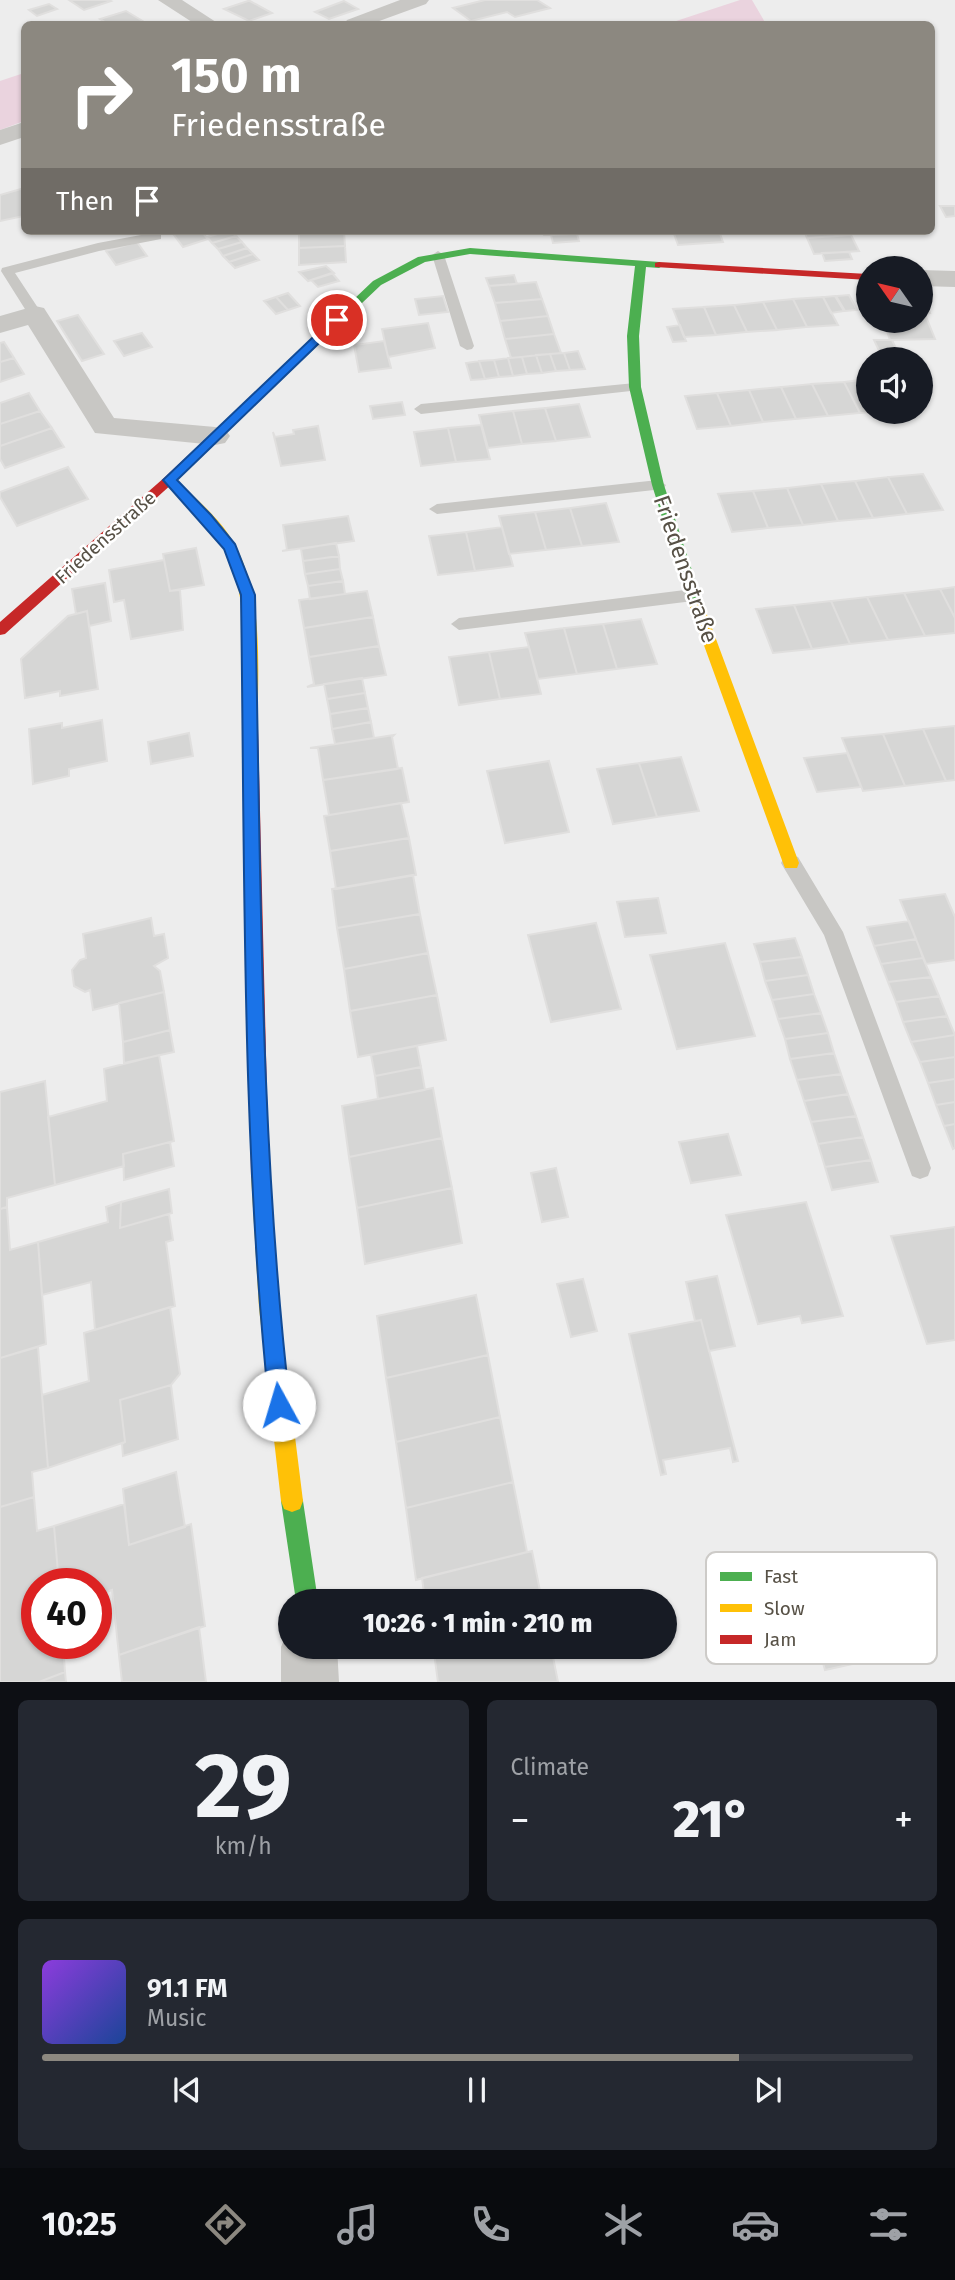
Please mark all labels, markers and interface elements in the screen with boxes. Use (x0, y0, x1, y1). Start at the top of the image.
text: 150 m (171, 46, 302, 105)
icon: right (56, 49, 147, 140)
text: Friedensstraße (171, 106, 386, 144)
icon: arrive (128, 182, 166, 220)
text: Then (56, 186, 114, 217)
north arrow (856, 256, 933, 332)
map controls (856, 256, 933, 424)
pin (307, 290, 367, 350)
icon: arrive (318, 301, 356, 339)
button: sound (856, 347, 933, 424)
street label: Friedensstraße (50, 486, 160, 589)
street label: Friedensstraße (648, 491, 724, 647)
position arrow (242, 1368, 316, 1442)
legend (706, 1552, 937, 1664)
text: Fast (764, 1565, 798, 1588)
speed limit sign: 40 (21, 1568, 112, 1659)
text: Slow (764, 1597, 805, 1620)
text: 10:26 · 1 min · 210 m (363, 1608, 592, 1639)
text: Jam (764, 1628, 796, 1651)
text: 29 (195, 1732, 292, 1841)
text: Climate (511, 1753, 589, 1781)
text: 21° (673, 1788, 751, 1851)
text: − (511, 1797, 530, 1843)
text: + (894, 1797, 913, 1843)
text: km/h (215, 1832, 272, 1860)
text: 91.1 FM (147, 1973, 227, 2004)
text: Music (147, 2004, 207, 2032)
icon: previous (168, 2071, 206, 2109)
icon: pause (458, 2071, 496, 2109)
icon: next (749, 2071, 787, 2109)
icon: directions (201, 2200, 250, 2249)
icon: music (333, 2200, 382, 2249)
icon: phone (466, 2200, 515, 2249)
icon: climate (599, 2200, 648, 2249)
icon: car (731, 2200, 780, 2249)
icon: filters (864, 2200, 913, 2249)
text: 10:25 (42, 2205, 117, 2243)

